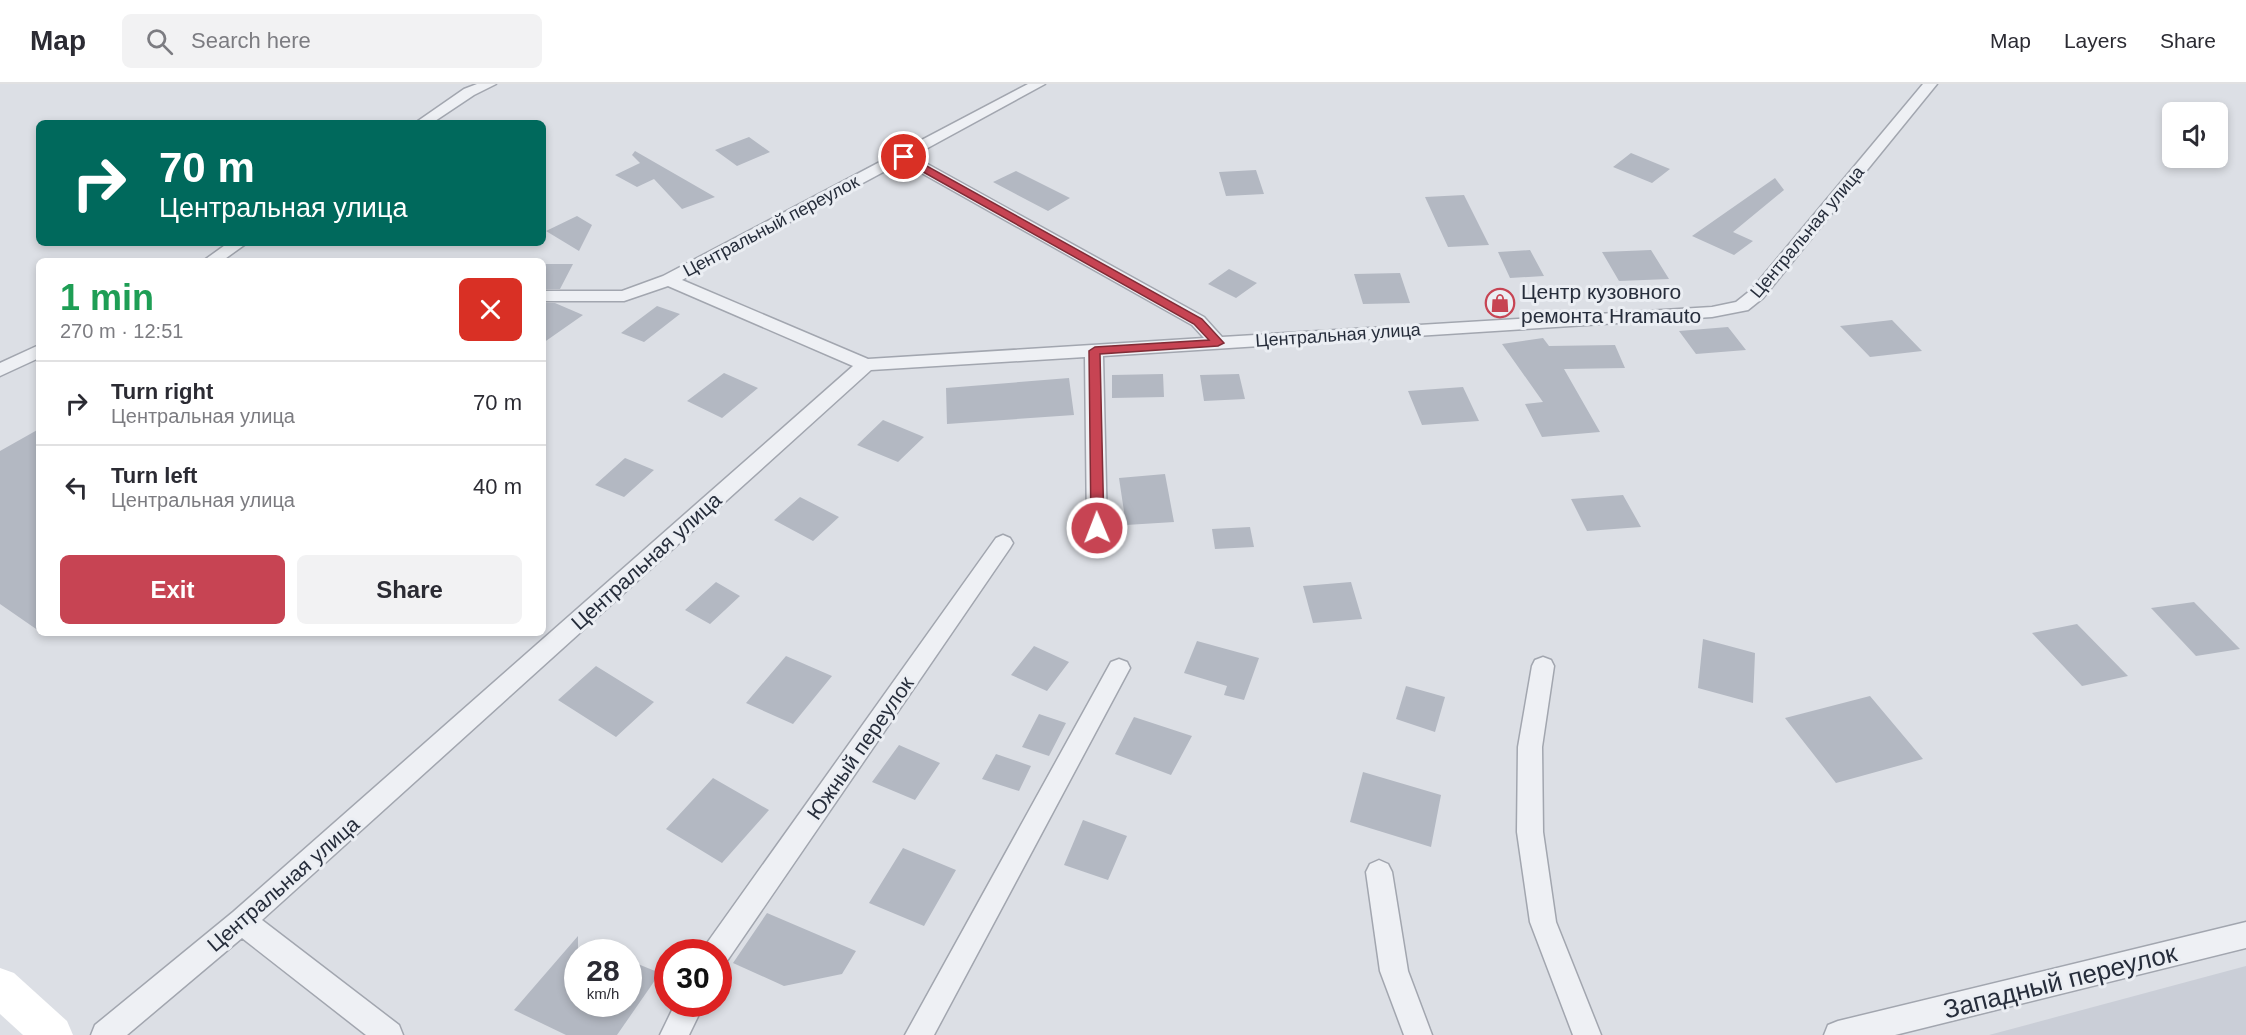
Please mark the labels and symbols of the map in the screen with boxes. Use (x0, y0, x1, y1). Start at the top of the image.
pin (878, 131, 929, 182)
street label: Центральная улица (1746, 161, 1869, 302)
street label: Центральный переулок (680, 171, 862, 281)
place label: Центр кузовного ремонта Hramauto (1521, 280, 1701, 327)
shop icon: Центр кузовного ремонта Hramauto (1484, 287, 1516, 319)
street label: Центральная улица (1255, 319, 1422, 351)
street label: Центральная улица (567, 488, 726, 634)
position arrow (1065, 496, 1129, 560)
street label: Южный переулок (802, 671, 918, 824)
street label: Центральная улица (203, 812, 364, 956)
street label: Западный переулок (1940, 937, 2180, 1025)
speed limit sign: 30 (654, 939, 732, 1017)

